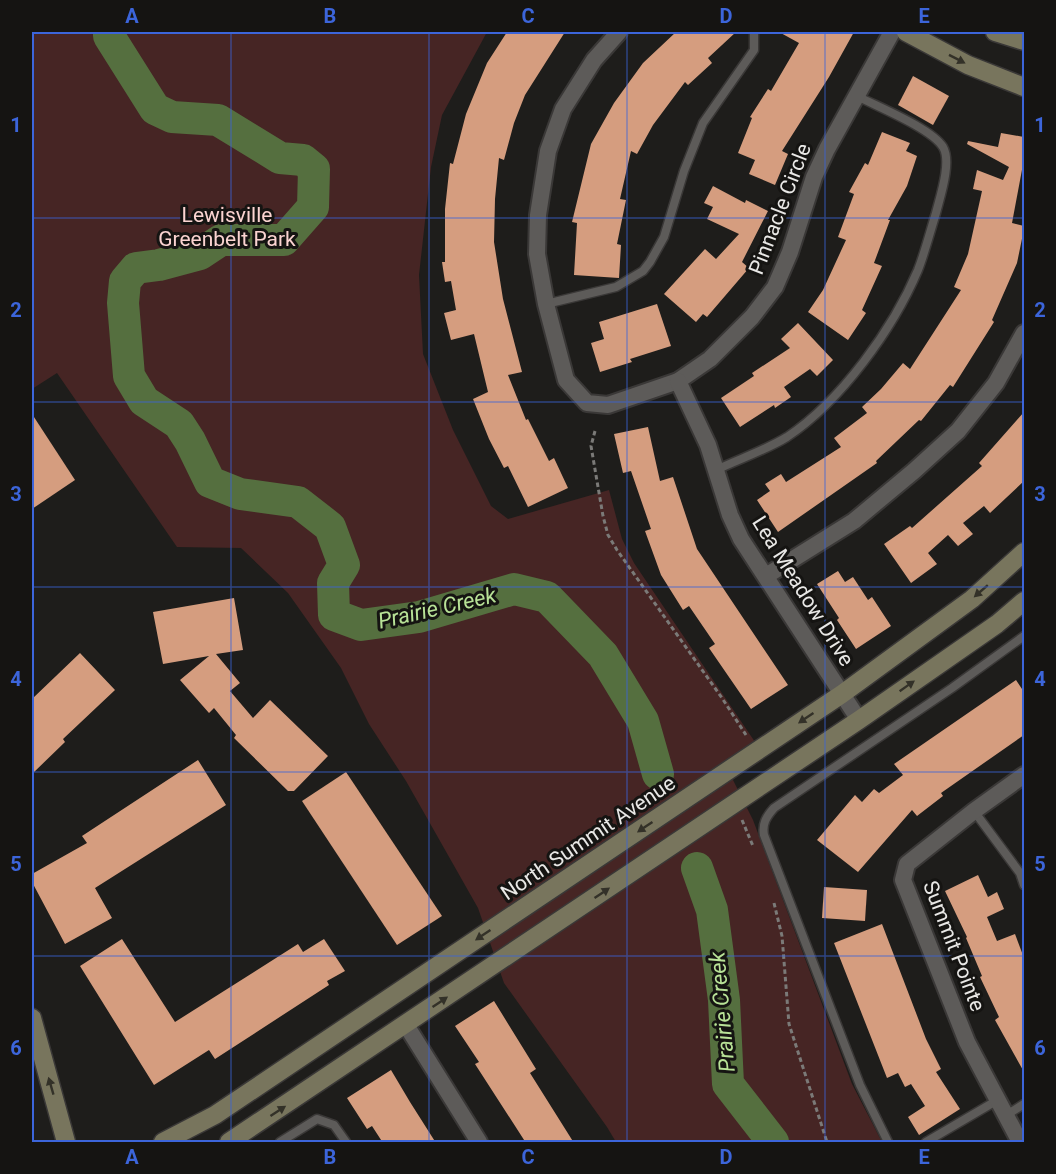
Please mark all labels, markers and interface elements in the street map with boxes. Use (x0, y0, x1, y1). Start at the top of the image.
text: A (125, 4, 139, 28)
text: B (324, 4, 336, 28)
text: C (521, 4, 535, 28)
text: D (720, 4, 733, 28)
text: E (918, 4, 930, 28)
one-way arrow (949, 55, 966, 64)
text: 1 (10, 113, 22, 137)
text: 1 (1034, 113, 1046, 137)
street label: Pinnacle Circle (744, 140, 816, 278)
park label: Lewisville Greenbelt Park (158, 203, 296, 251)
text: 2 (10, 298, 22, 322)
text: 2 (1034, 298, 1046, 322)
text: 3 (10, 482, 22, 506)
text: 3 (1034, 482, 1046, 506)
street label: Lea Meadow Drive (747, 512, 859, 670)
water label: Prairie Creek (375, 582, 500, 634)
one-way arrow (974, 584, 989, 597)
text: 4 (10, 667, 22, 691)
text: 4 (1034, 667, 1046, 691)
one-way arrow (899, 680, 915, 692)
one-way arrow (799, 712, 815, 724)
street label: North Summit Avenue (496, 771, 680, 905)
one-way arrow (637, 821, 653, 833)
text: 5 (10, 852, 22, 876)
text: 5 (1034, 852, 1046, 876)
street label: Summit Pointe (918, 877, 990, 1015)
one-way arrow (594, 888, 610, 899)
one-way arrow (474, 930, 491, 941)
water label: Prairie Creek (704, 950, 740, 1073)
one-way arrow (432, 997, 448, 1008)
text: 6 (10, 1036, 22, 1060)
text: 6 (1034, 1036, 1046, 1060)
one-way arrow (45, 1077, 55, 1095)
one-way arrow (270, 1105, 286, 1116)
text: A (125, 1145, 139, 1169)
text: B (324, 1145, 336, 1169)
text: C (521, 1145, 535, 1169)
text: D (720, 1145, 733, 1169)
text: E (918, 1145, 930, 1169)

